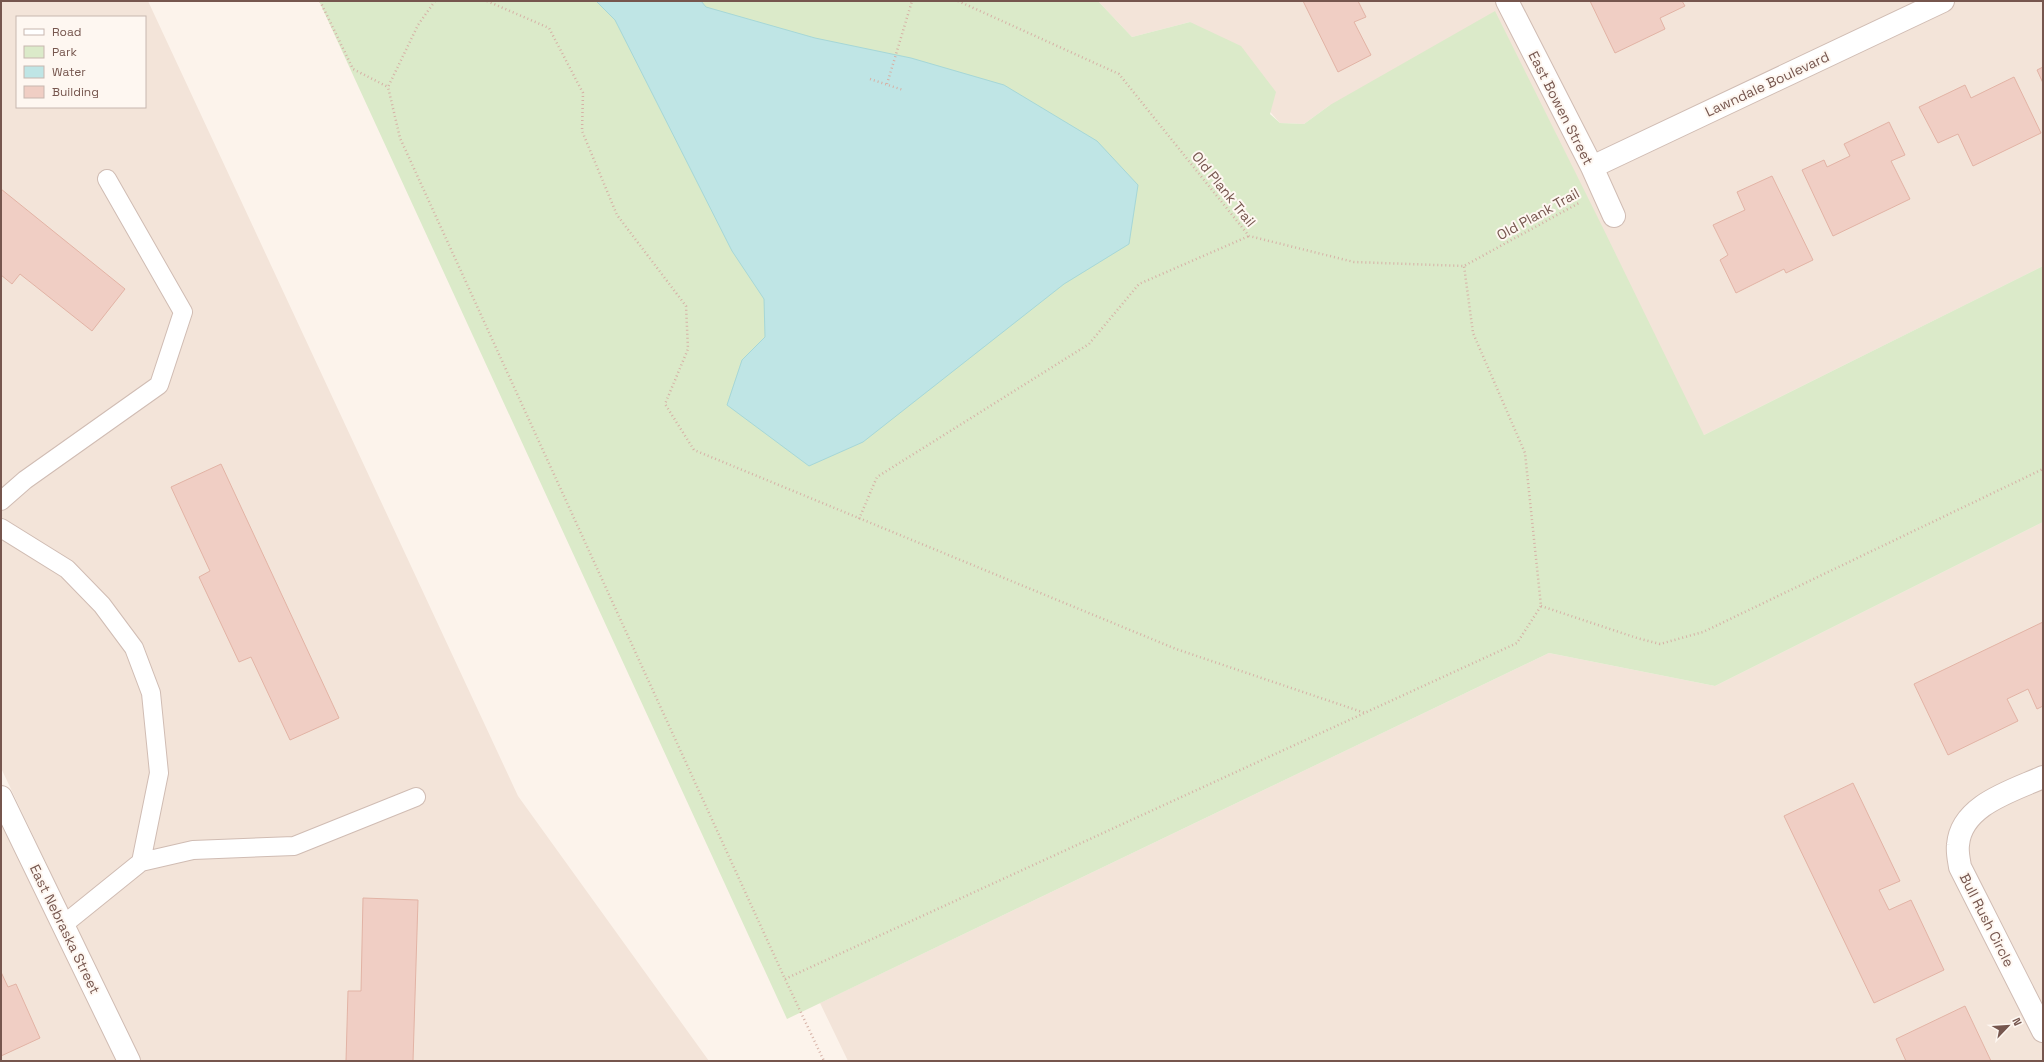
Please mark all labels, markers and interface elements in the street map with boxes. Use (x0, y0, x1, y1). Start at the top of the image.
legend (16, 16, 146, 108)
text: Road (52, 24, 81, 40)
text: Park (52, 44, 77, 60)
street label: Lawndale Boulevard (1702, 47, 1832, 121)
street label: East Bowen Street (1525, 48, 1597, 168)
text: Water (52, 64, 86, 80)
text: Building (52, 84, 99, 100)
street label: Old Plank Trail (1188, 148, 1260, 230)
street label: Old Plank Trail (1493, 184, 1583, 244)
street label: East Nebraska Street (26, 861, 104, 997)
street label: Bull Rush Circle (1956, 870, 2018, 970)
north arrow (1988, 1006, 2028, 1046)
text: N (2009, 1015, 2025, 1028)

